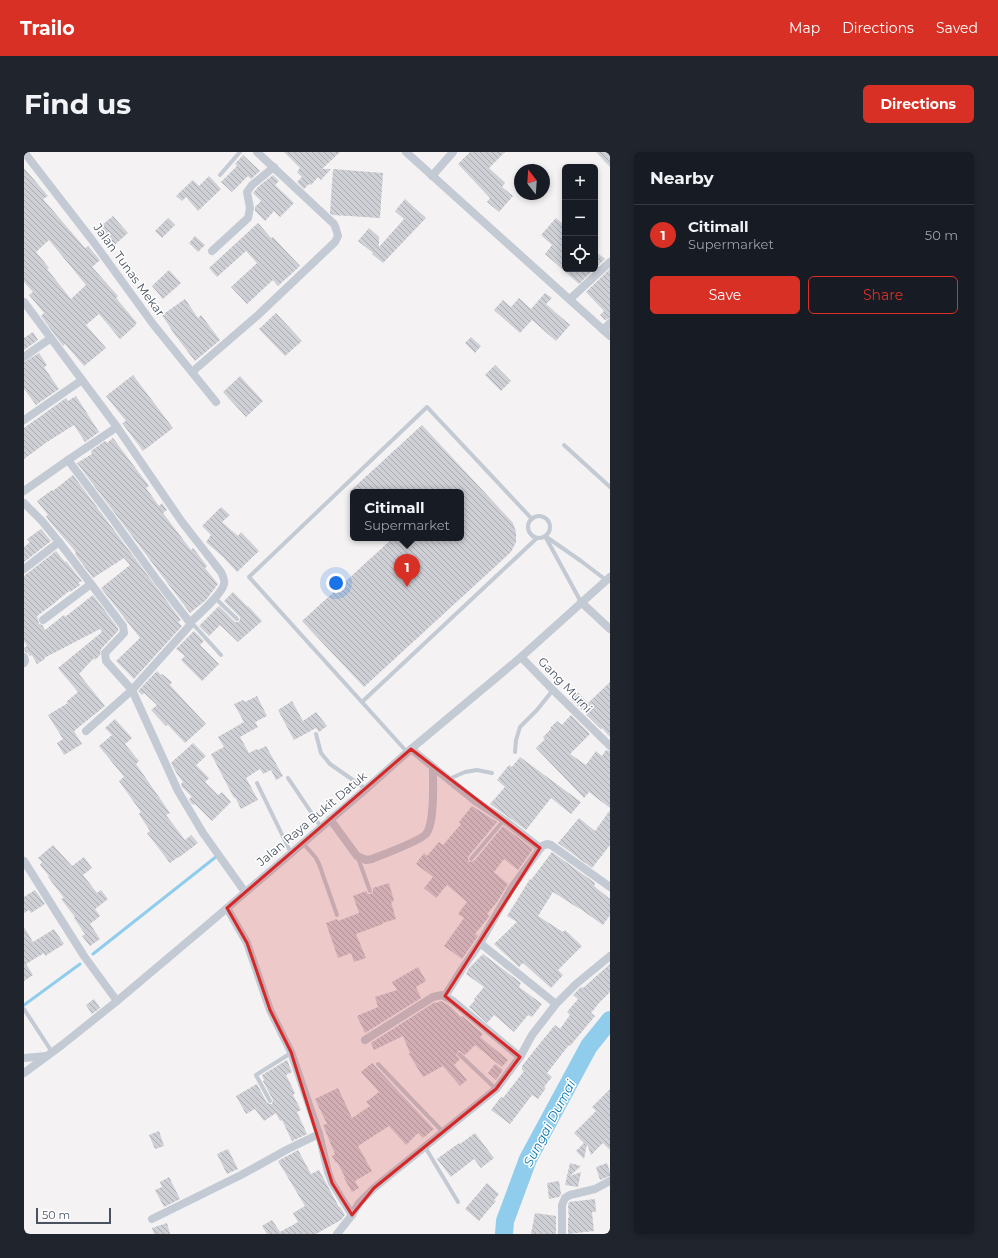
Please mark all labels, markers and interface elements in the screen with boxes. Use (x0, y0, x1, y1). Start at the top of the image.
text: Trailo (20, 17, 75, 40)
text: Map (789, 19, 820, 37)
text: Directions (842, 19, 914, 37)
text: Saved (936, 19, 978, 37)
button: Directions (863, 85, 974, 123)
text: Find us (24, 87, 131, 121)
north arrow (514, 164, 550, 200)
map controls (562, 164, 598, 272)
button: + (562, 164, 598, 200)
text: Nearby (650, 168, 714, 188)
button: − (562, 200, 598, 236)
text: Citimall (688, 217, 748, 236)
street label: Jalan Tunas Mekar (90, 219, 168, 319)
text: 1 (660, 227, 666, 243)
text: 50 m (925, 227, 958, 243)
button: locate (562, 236, 598, 272)
text: Supermarket (688, 236, 774, 252)
button: Save (650, 276, 800, 314)
button: Share (808, 276, 958, 314)
popup (350, 489, 464, 541)
text: Citimall (364, 498, 425, 517)
text: Supermarket (364, 517, 450, 533)
pin: 1 (394, 554, 420, 587)
your location (326, 573, 346, 593)
street label: Gang Murni (535, 654, 596, 716)
street label: Jalan Raya Bukit Datuk (253, 768, 370, 870)
water label: Sungai Dumai (519, 1077, 579, 1169)
scale bar (36, 1206, 111, 1225)
text: 50 m (42, 1208, 70, 1222)

